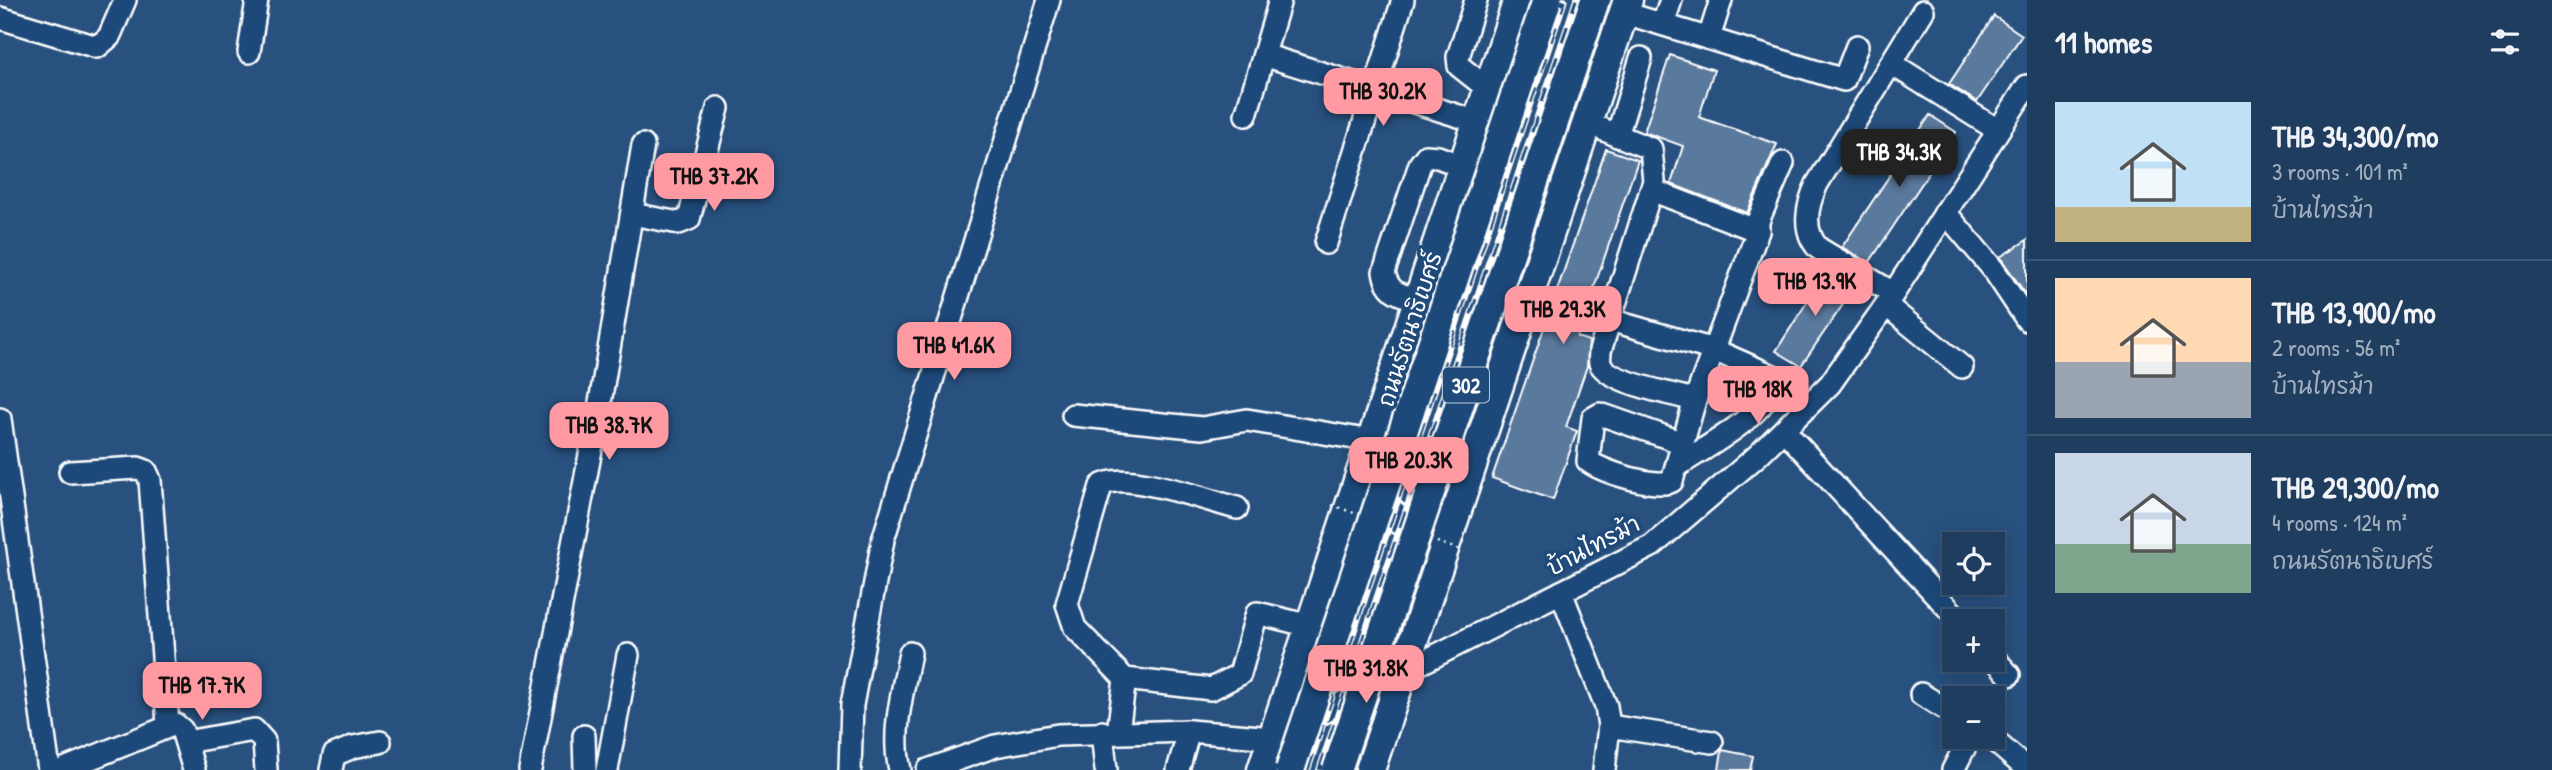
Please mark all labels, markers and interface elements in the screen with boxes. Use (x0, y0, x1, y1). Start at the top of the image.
text: 11 homes (2055, 22, 2152, 62)
icon: filters (2486, 23, 2524, 61)
pin: THB 30.2K (1303, 68, 1463, 128)
text: THB 30.2K (1340, 75, 1426, 106)
text: THB 34,300/mo (2272, 116, 2438, 156)
pin: THB 34.3K (1819, 130, 1979, 189)
icon: home (2111, 130, 2195, 214)
text: THB 34.3K (1857, 136, 1941, 167)
pin: THB 37.2K (634, 154, 794, 213)
text: 3 rooms · 101 m² (2272, 156, 2408, 187)
text: THB 37.2K (670, 160, 758, 191)
text: บ้านไทรม้า (2272, 194, 2374, 225)
street label: ถนนรัตนาธิเบศร์ (1369, 248, 1449, 410)
pin: THB 13.9K (1735, 258, 1895, 318)
text: THB 13.9K (1774, 265, 1856, 296)
pin: THB 29.3K (1483, 286, 1643, 346)
text: THB 13,900/mo (2272, 292, 2436, 332)
text: THB 29.3K (1521, 293, 1605, 324)
icon: home (2111, 306, 2195, 390)
pin: THB 41.6K (874, 322, 1034, 382)
text: THB 41.6K (913, 329, 995, 360)
text: 2 rooms · 56 m² (2272, 332, 2400, 363)
pin: THB 18K (1693, 366, 1823, 426)
road number: 302 (1443, 368, 1489, 402)
text: บ้านไทรม้า (2272, 370, 2374, 401)
text: THB 18K (1724, 373, 1792, 404)
pin: THB 38.7K (529, 402, 689, 462)
text: THB 38.7K (565, 409, 653, 440)
pin: THB 20.3K (1329, 438, 1489, 497)
text: THB 20.3K (1366, 444, 1452, 475)
text: THB 29,300/mo (2272, 467, 2439, 507)
icon: home (2111, 481, 2195, 565)
street label: บ้านไทรม้า (1541, 507, 1645, 583)
text: 4 rooms · 124 m² (2272, 507, 2407, 538)
map controls (1942, 532, 2005, 749)
button: locate (1942, 532, 2005, 595)
text: ถนนรัตนาธิเบศร์ (2272, 545, 2433, 576)
button: + (1942, 609, 2005, 672)
pin: THB 31.8K (1286, 646, 1446, 705)
text: THB 31.8K (1324, 652, 1408, 683)
pin: THB 17.7K (122, 662, 282, 722)
text: THB 17.7K (159, 669, 245, 700)
button: − (1942, 686, 2005, 749)

